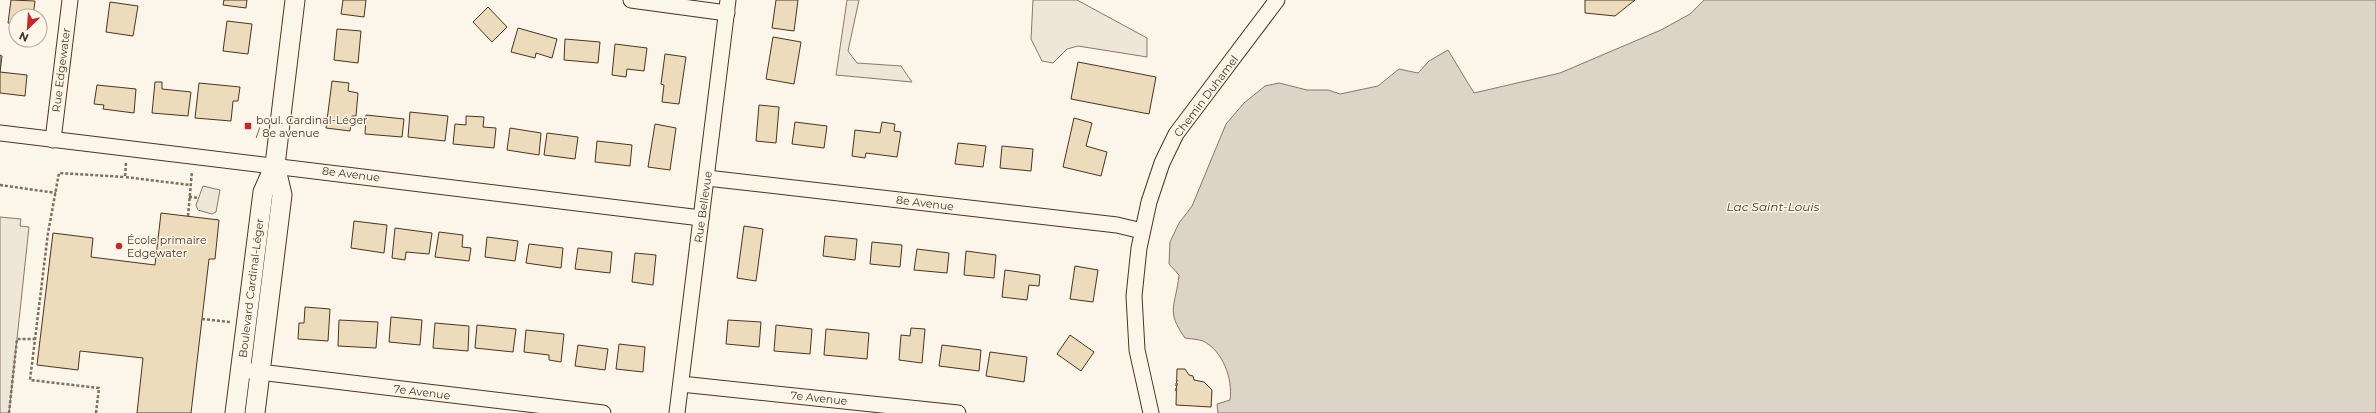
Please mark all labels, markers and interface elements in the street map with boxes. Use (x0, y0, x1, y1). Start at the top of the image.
north arrow (8, 8, 48, 48)
street label: Rue Edgewater (49, 27, 73, 113)
text: N (17, 29, 31, 45)
street label: Chemin Duhamel (1171, 52, 1241, 140)
place label: boul. Cardinal-Léger / 8e avenue (255, 113, 368, 140)
marker: boul. Cardinal-Léger / 8e avenue (243, 121, 253, 131)
street label: 8e Avenue (321, 164, 381, 185)
street label: Rue Bellevue (691, 170, 715, 244)
street label: 8e Avenue (895, 193, 955, 214)
water label: Lac Saint-Louis (1727, 199, 1820, 214)
street label: Boulevard Cardinal-Léger (235, 217, 267, 359)
place label: École primaire Edgewater (127, 233, 207, 260)
marker: École primaire Edgewater (114, 241, 124, 251)
street label: 7e Avenue (393, 382, 451, 402)
street label: 7e Avenue (790, 388, 848, 408)

